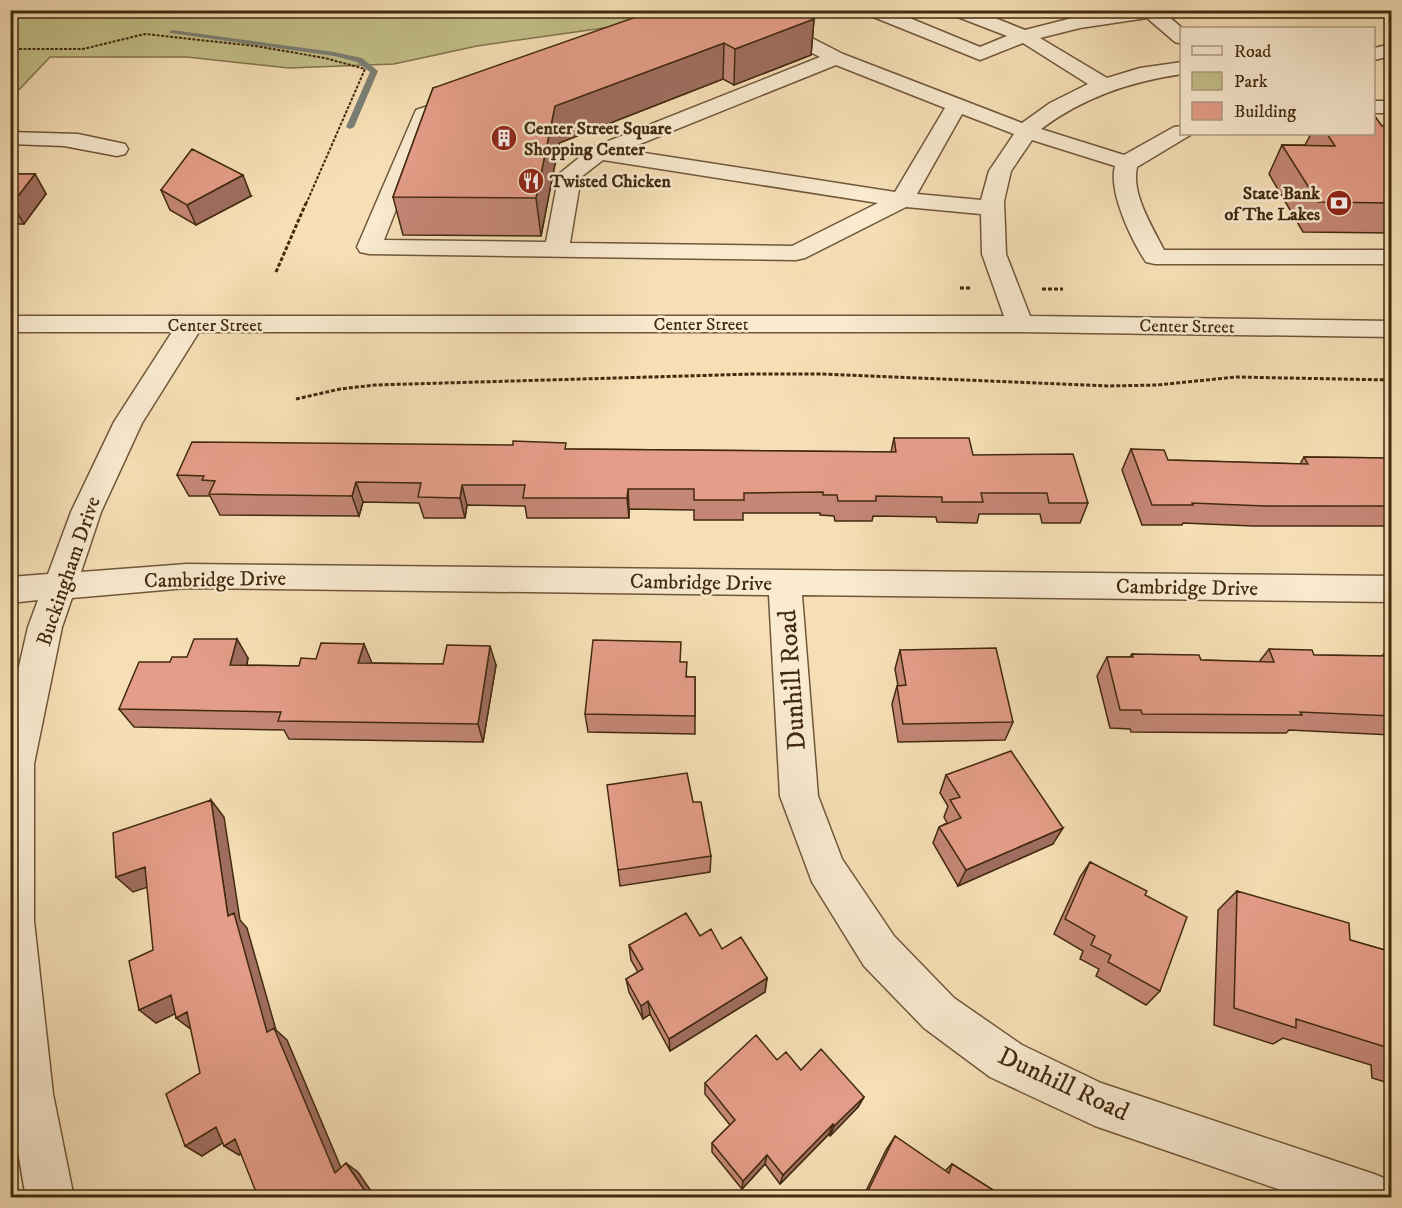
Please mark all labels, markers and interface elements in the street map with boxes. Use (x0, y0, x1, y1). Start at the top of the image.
legend (1180, 27, 1375, 135)
text: Road (1234, 41, 1271, 63)
text: Park (1234, 71, 1268, 93)
text: Building (1234, 101, 1296, 123)
place label: Center Street Square Shopping Center (524, 118, 672, 161)
building icon: Center Street Square Shopping Center (489, 123, 519, 153)
restaurant icon: Twisted Chicken (516, 166, 546, 196)
place label: Twisted Chicken (549, 171, 671, 193)
place label: State Bank of The Lakes (1225, 183, 1321, 226)
bank icon: State Bank of The Lakes (1324, 188, 1354, 218)
street label: Center Street (653, 314, 749, 336)
street label: Center Street (167, 315, 263, 337)
street label: Center Street (1139, 315, 1235, 339)
street label: Buckingham Drive (31, 493, 107, 650)
street label: Cambridge Drive (144, 566, 287, 594)
street label: Cambridge Drive (630, 569, 773, 597)
street label: Cambridge Drive (1116, 574, 1259, 602)
street label: Dunhill Road (771, 608, 814, 751)
street label: Dunhill Road (993, 1040, 1134, 1129)

